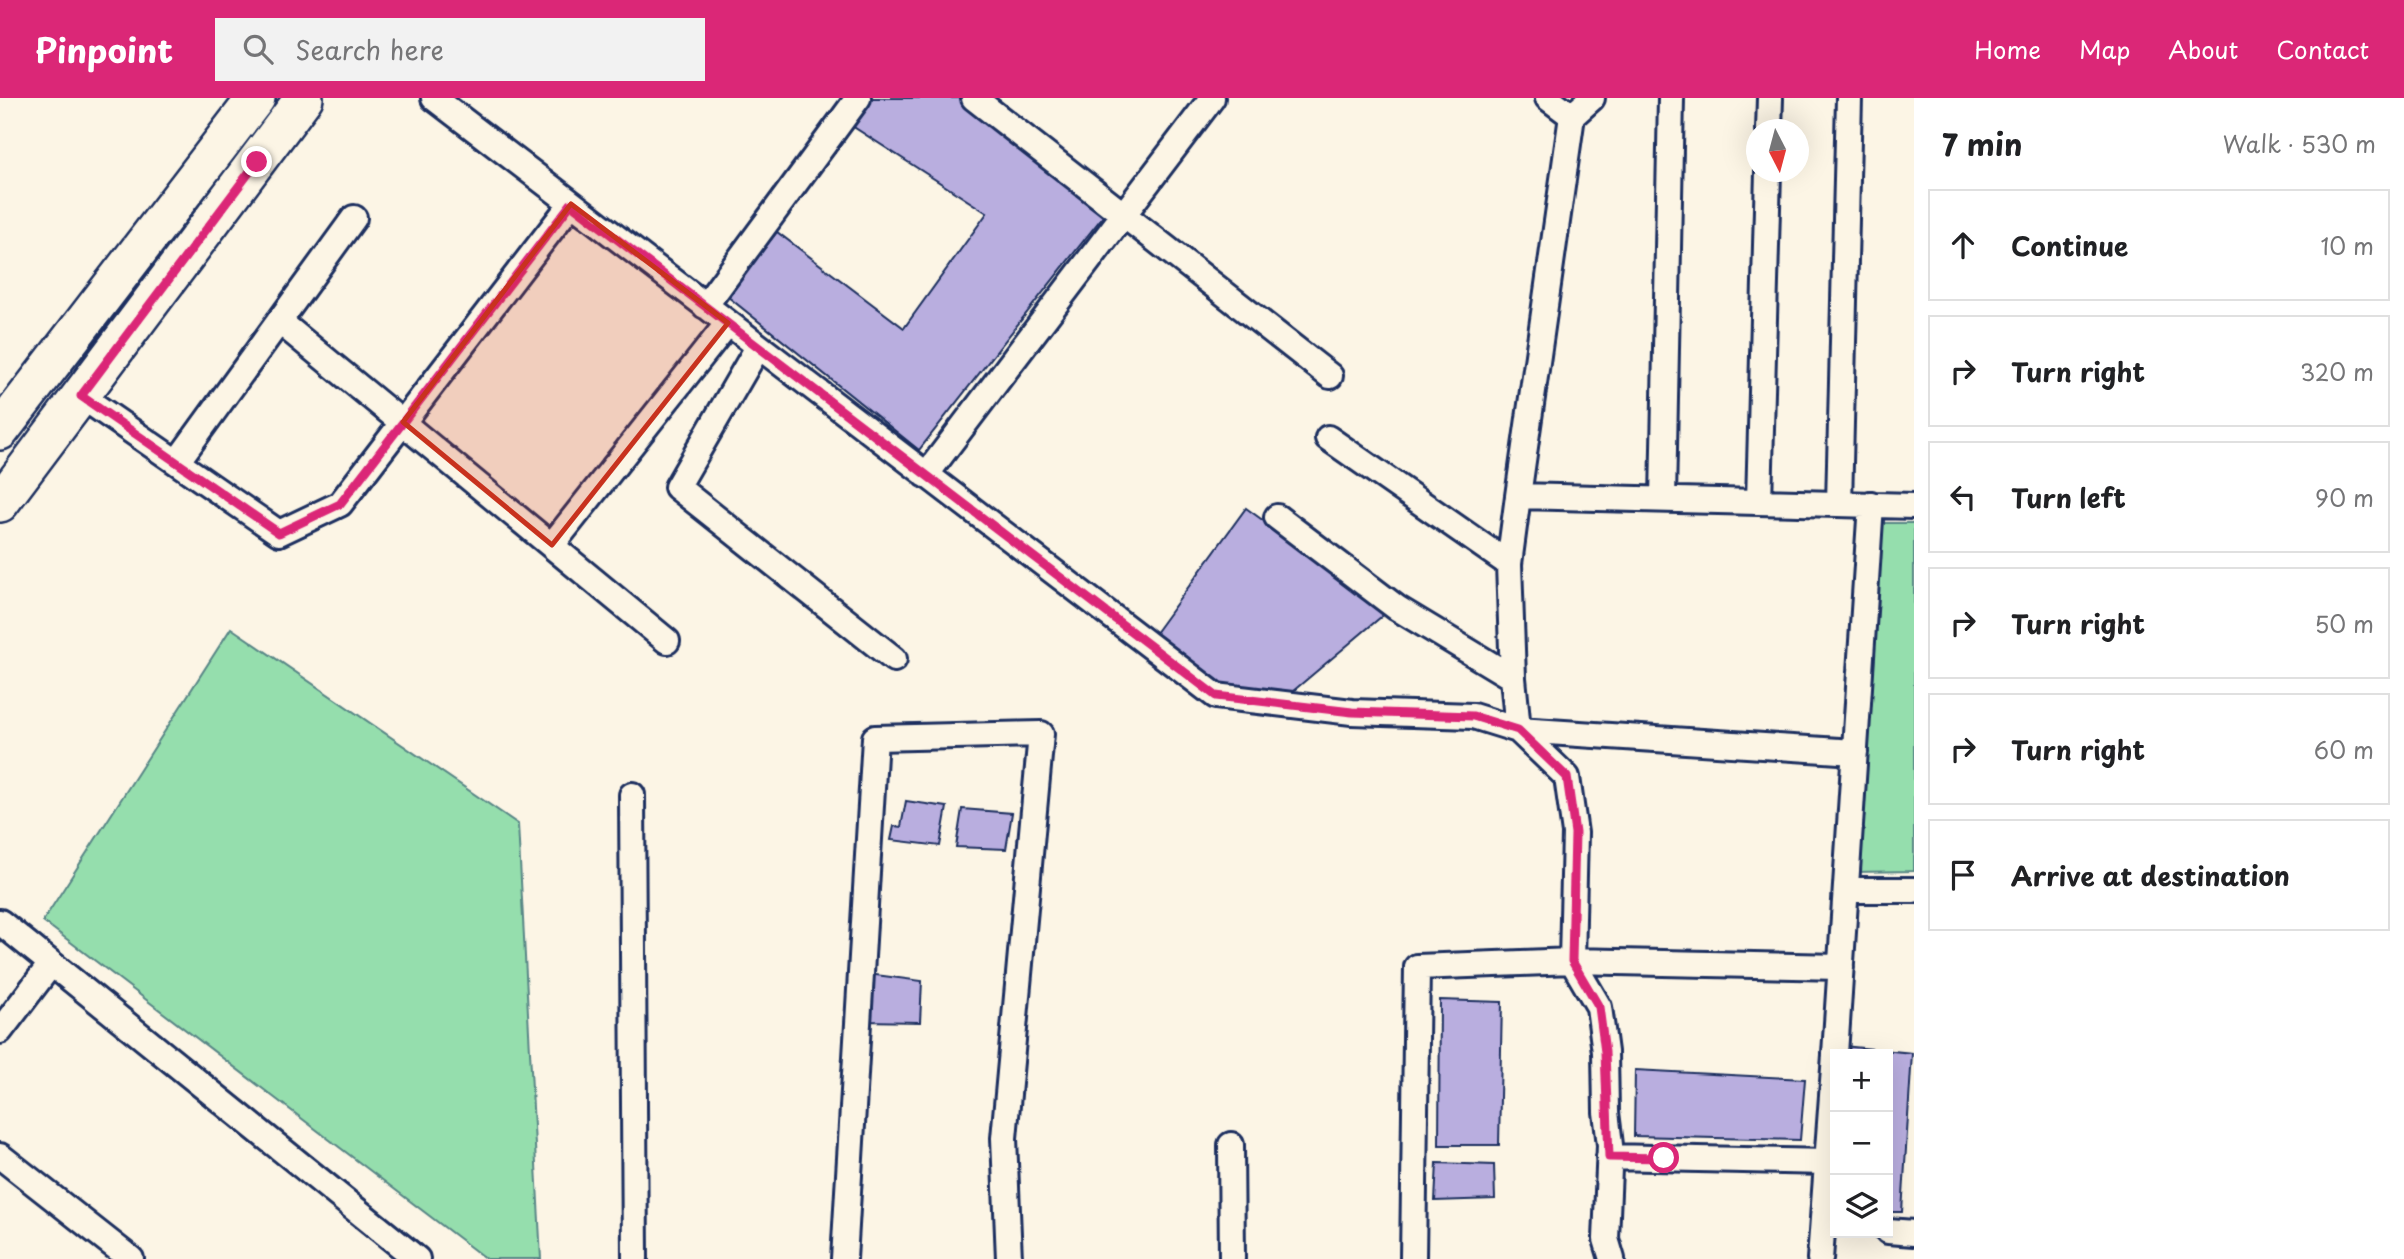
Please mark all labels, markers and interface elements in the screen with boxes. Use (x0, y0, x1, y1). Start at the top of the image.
search box (215, 18, 705, 81)
text: Pinpoint (35, 24, 173, 74)
icon: search (239, 30, 277, 68)
text: Search here (295, 30, 444, 69)
text: Home (1974, 31, 2041, 67)
text: Map (2079, 31, 2130, 67)
text: About (2168, 31, 2238, 67)
text: Contact (2276, 31, 2369, 67)
north arrow (1746, 119, 1809, 182)
text: 7 min (1942, 121, 2023, 166)
text: Walk · 530 m (2223, 126, 2376, 161)
route end (241, 146, 272, 177)
icon: ahead (1944, 226, 1982, 264)
text: Continue (2011, 226, 2128, 265)
text: 10 m (2320, 228, 2374, 263)
icon: right (1944, 352, 1982, 390)
text: Turn right (2011, 352, 2145, 391)
text: 320 m (2300, 354, 2374, 389)
icon: left (1944, 478, 1982, 516)
text: Turn left (2011, 478, 2126, 517)
text: 90 m (2315, 480, 2374, 515)
icon: right (1944, 604, 1982, 642)
text: Turn right (2011, 604, 2145, 643)
text: 50 m (2314, 606, 2374, 641)
icon: right (1944, 730, 1982, 768)
text: Turn right (2011, 730, 2145, 769)
text: 60 m (2314, 732, 2374, 767)
icon: arrive (1944, 856, 1982, 894)
text: Arrive at destination (2011, 856, 2290, 895)
map controls (1830, 1049, 1893, 1238)
button: + (1830, 1049, 1893, 1112)
button: − (1830, 1112, 1893, 1175)
route start (1648, 1142, 1679, 1173)
button: layers (1830, 1175, 1893, 1238)

